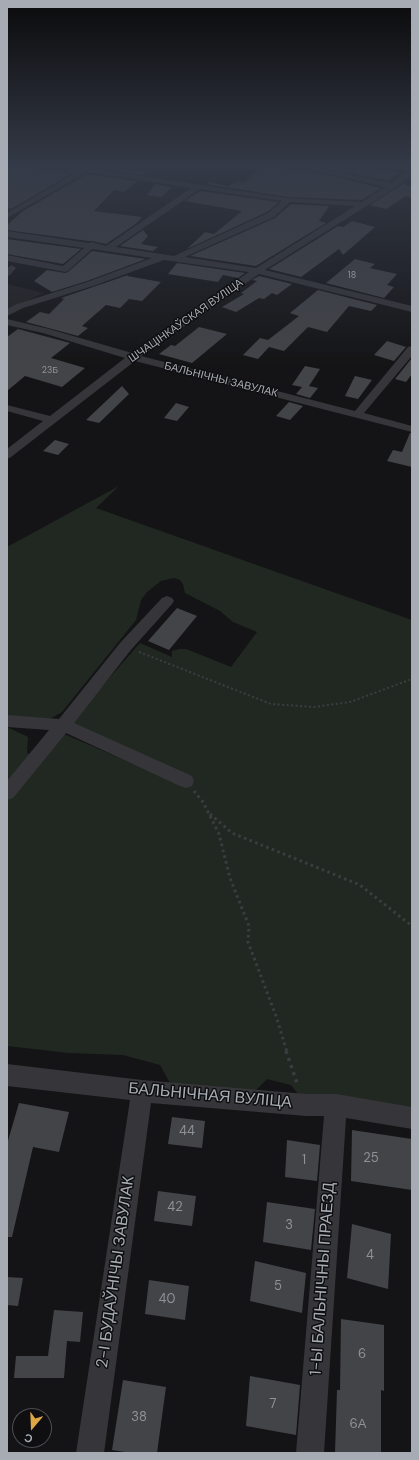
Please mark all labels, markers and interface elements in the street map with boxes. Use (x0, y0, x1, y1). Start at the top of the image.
house number: 18 (348, 271, 356, 281)
street label: ШЧАЦІНКАЎСКАЯ ВУЛІЦА (126, 276, 246, 366)
street label: БАЛЬНІЧНЫ ЗАВУЛАК (163, 360, 279, 400)
house number: 23Б (42, 366, 58, 376)
street label: БАЛЬНІЧНАЯ ВУЛІЦА (127, 1079, 293, 1113)
house number: 44 (179, 1124, 195, 1140)
house number: 25 (363, 1151, 379, 1167)
house number: 1 (302, 1153, 306, 1169)
street label: 2-І БУДАЎНІЧЫ ЗАВУЛАК (93, 1175, 139, 1369)
street label: 1-Ы БАЛЬНІЧНЫ ПРАЕЗД (307, 1182, 339, 1376)
house number: 42 (167, 1200, 183, 1216)
house number: 3 (285, 1218, 293, 1234)
house number: 4 (366, 1248, 374, 1264)
house number: 5 (274, 1279, 282, 1295)
house number: 40 (159, 1292, 175, 1308)
house number: 6 (358, 1347, 366, 1363)
house number: 7 (270, 1397, 276, 1413)
north arrow (12, 1408, 52, 1448)
house number: 38 (131, 1410, 147, 1426)
house number: 6А (350, 1417, 366, 1433)
text: С (22, 1430, 34, 1446)

